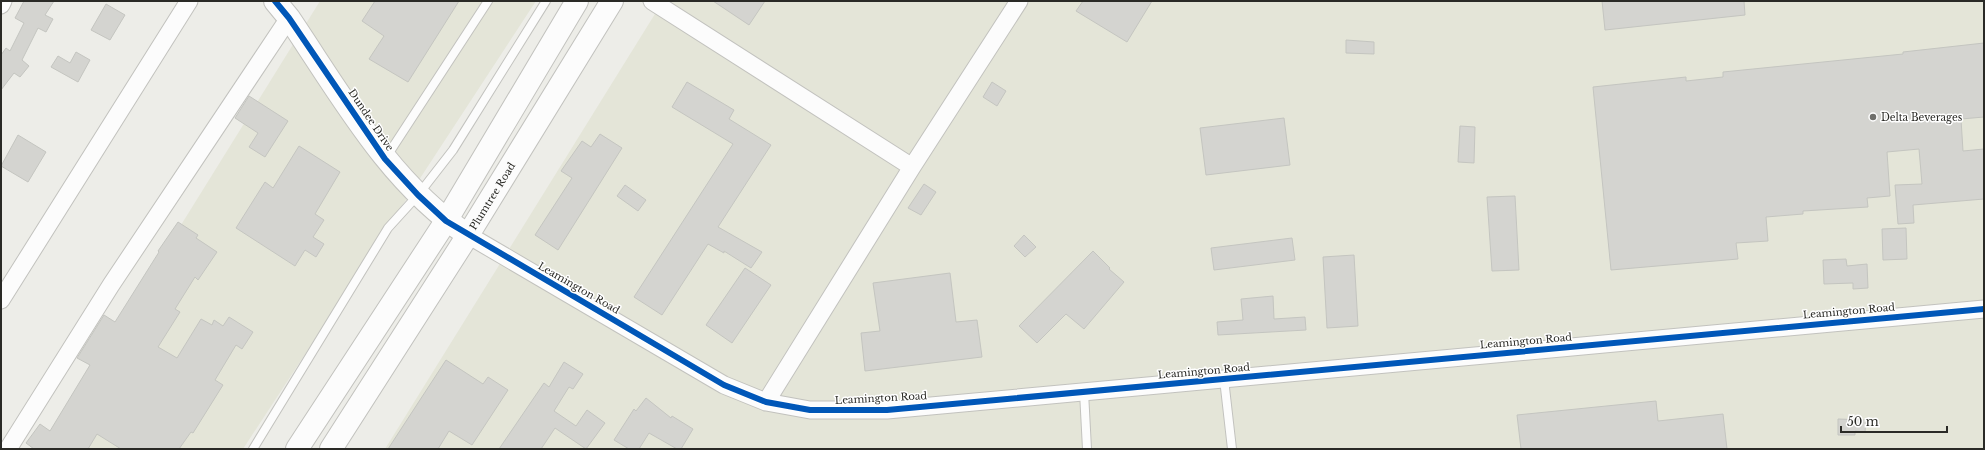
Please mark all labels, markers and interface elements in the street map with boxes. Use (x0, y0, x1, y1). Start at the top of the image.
street label: Dundee Drive (345, 86, 397, 154)
place label: Delta Beverages (1881, 111, 1963, 124)
marker: Delta Beverages (1868, 112, 1878, 122)
street label: Plumtree Road (466, 160, 518, 232)
street label: Leamington Road (536, 259, 622, 317)
street label: Leamington Road (1802, 300, 1896, 321)
street label: Leamington Road (1479, 330, 1573, 351)
street label: Leamington Road (1157, 360, 1251, 381)
street label: Leamington Road (835, 389, 928, 407)
scale bar (1841, 408, 1947, 434)
text: 50 m (1847, 414, 1879, 429)

